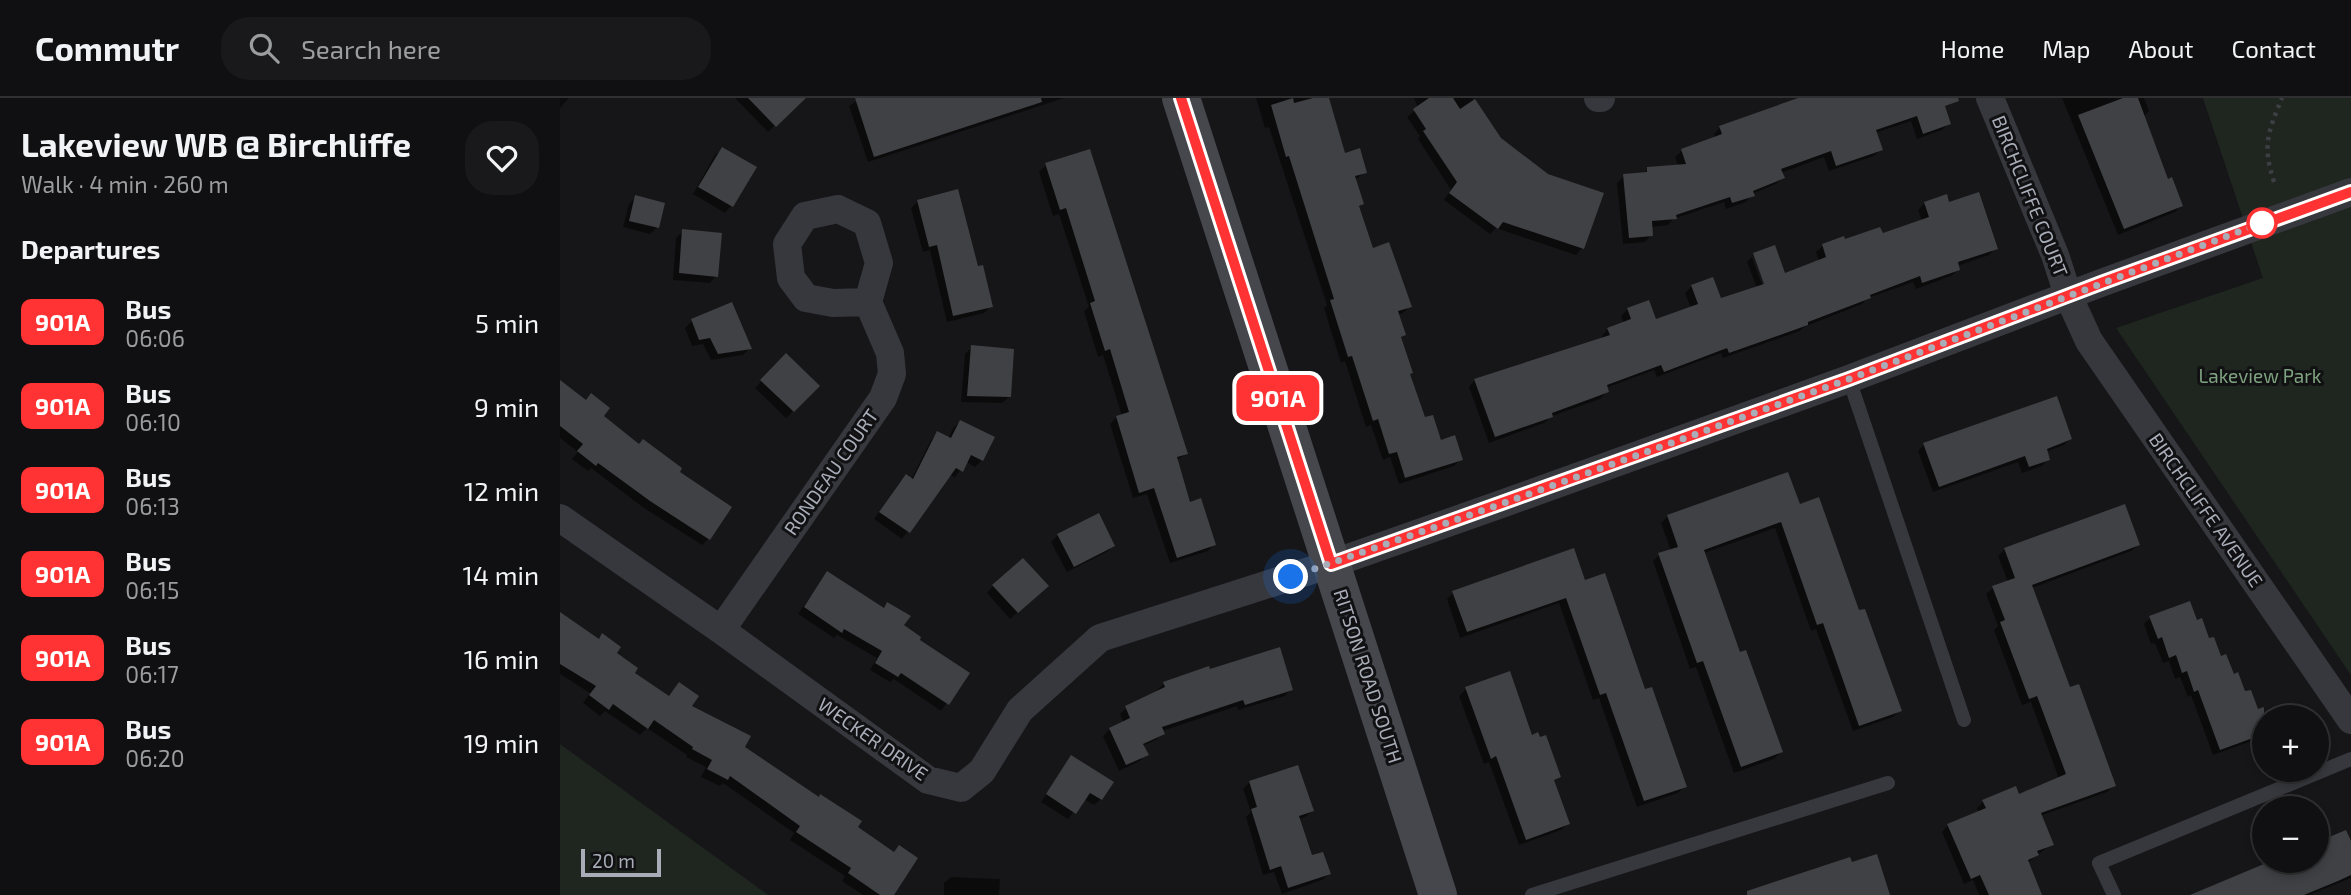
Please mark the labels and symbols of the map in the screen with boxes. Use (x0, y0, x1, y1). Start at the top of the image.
street label: BIRCHCLIFFE COURT (1988, 112, 2073, 280)
unlabelled marker (2247, 208, 2277, 238)
park label: Lakeview Park (2198, 364, 2322, 387)
line badge: 901A (1229, 375, 1327, 421)
street label: RONDEAU COURT (779, 404, 883, 539)
street label: BIRCHCLIFFE AVENUE (2145, 428, 2268, 591)
your location (1273, 559, 1308, 594)
street label: RITSON ROAD SOUTH (1329, 586, 1407, 766)
street label: WECKER DRIVE (814, 692, 933, 785)
scale bar (581, 846, 662, 878)

